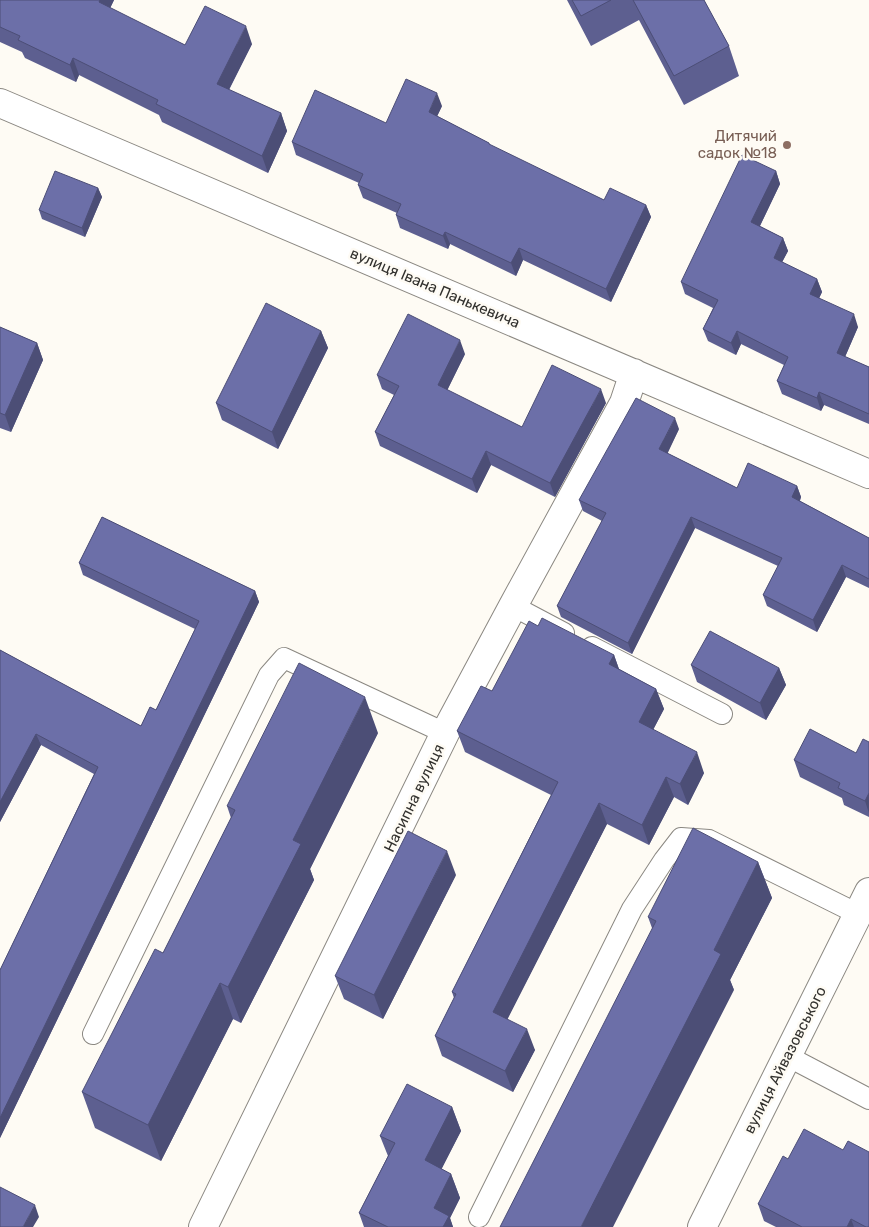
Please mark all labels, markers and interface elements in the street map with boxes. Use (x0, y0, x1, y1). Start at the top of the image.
place label: Дитячий садок №18 (698, 127, 777, 162)
marker: Дитячий садок №18 (781, 139, 793, 151)
street label: вулиця Івана Панькевича (347, 244, 523, 332)
street label: Насипна вулиця (380, 741, 448, 855)
street label: вулиця Айвазовського (740, 983, 830, 1137)

